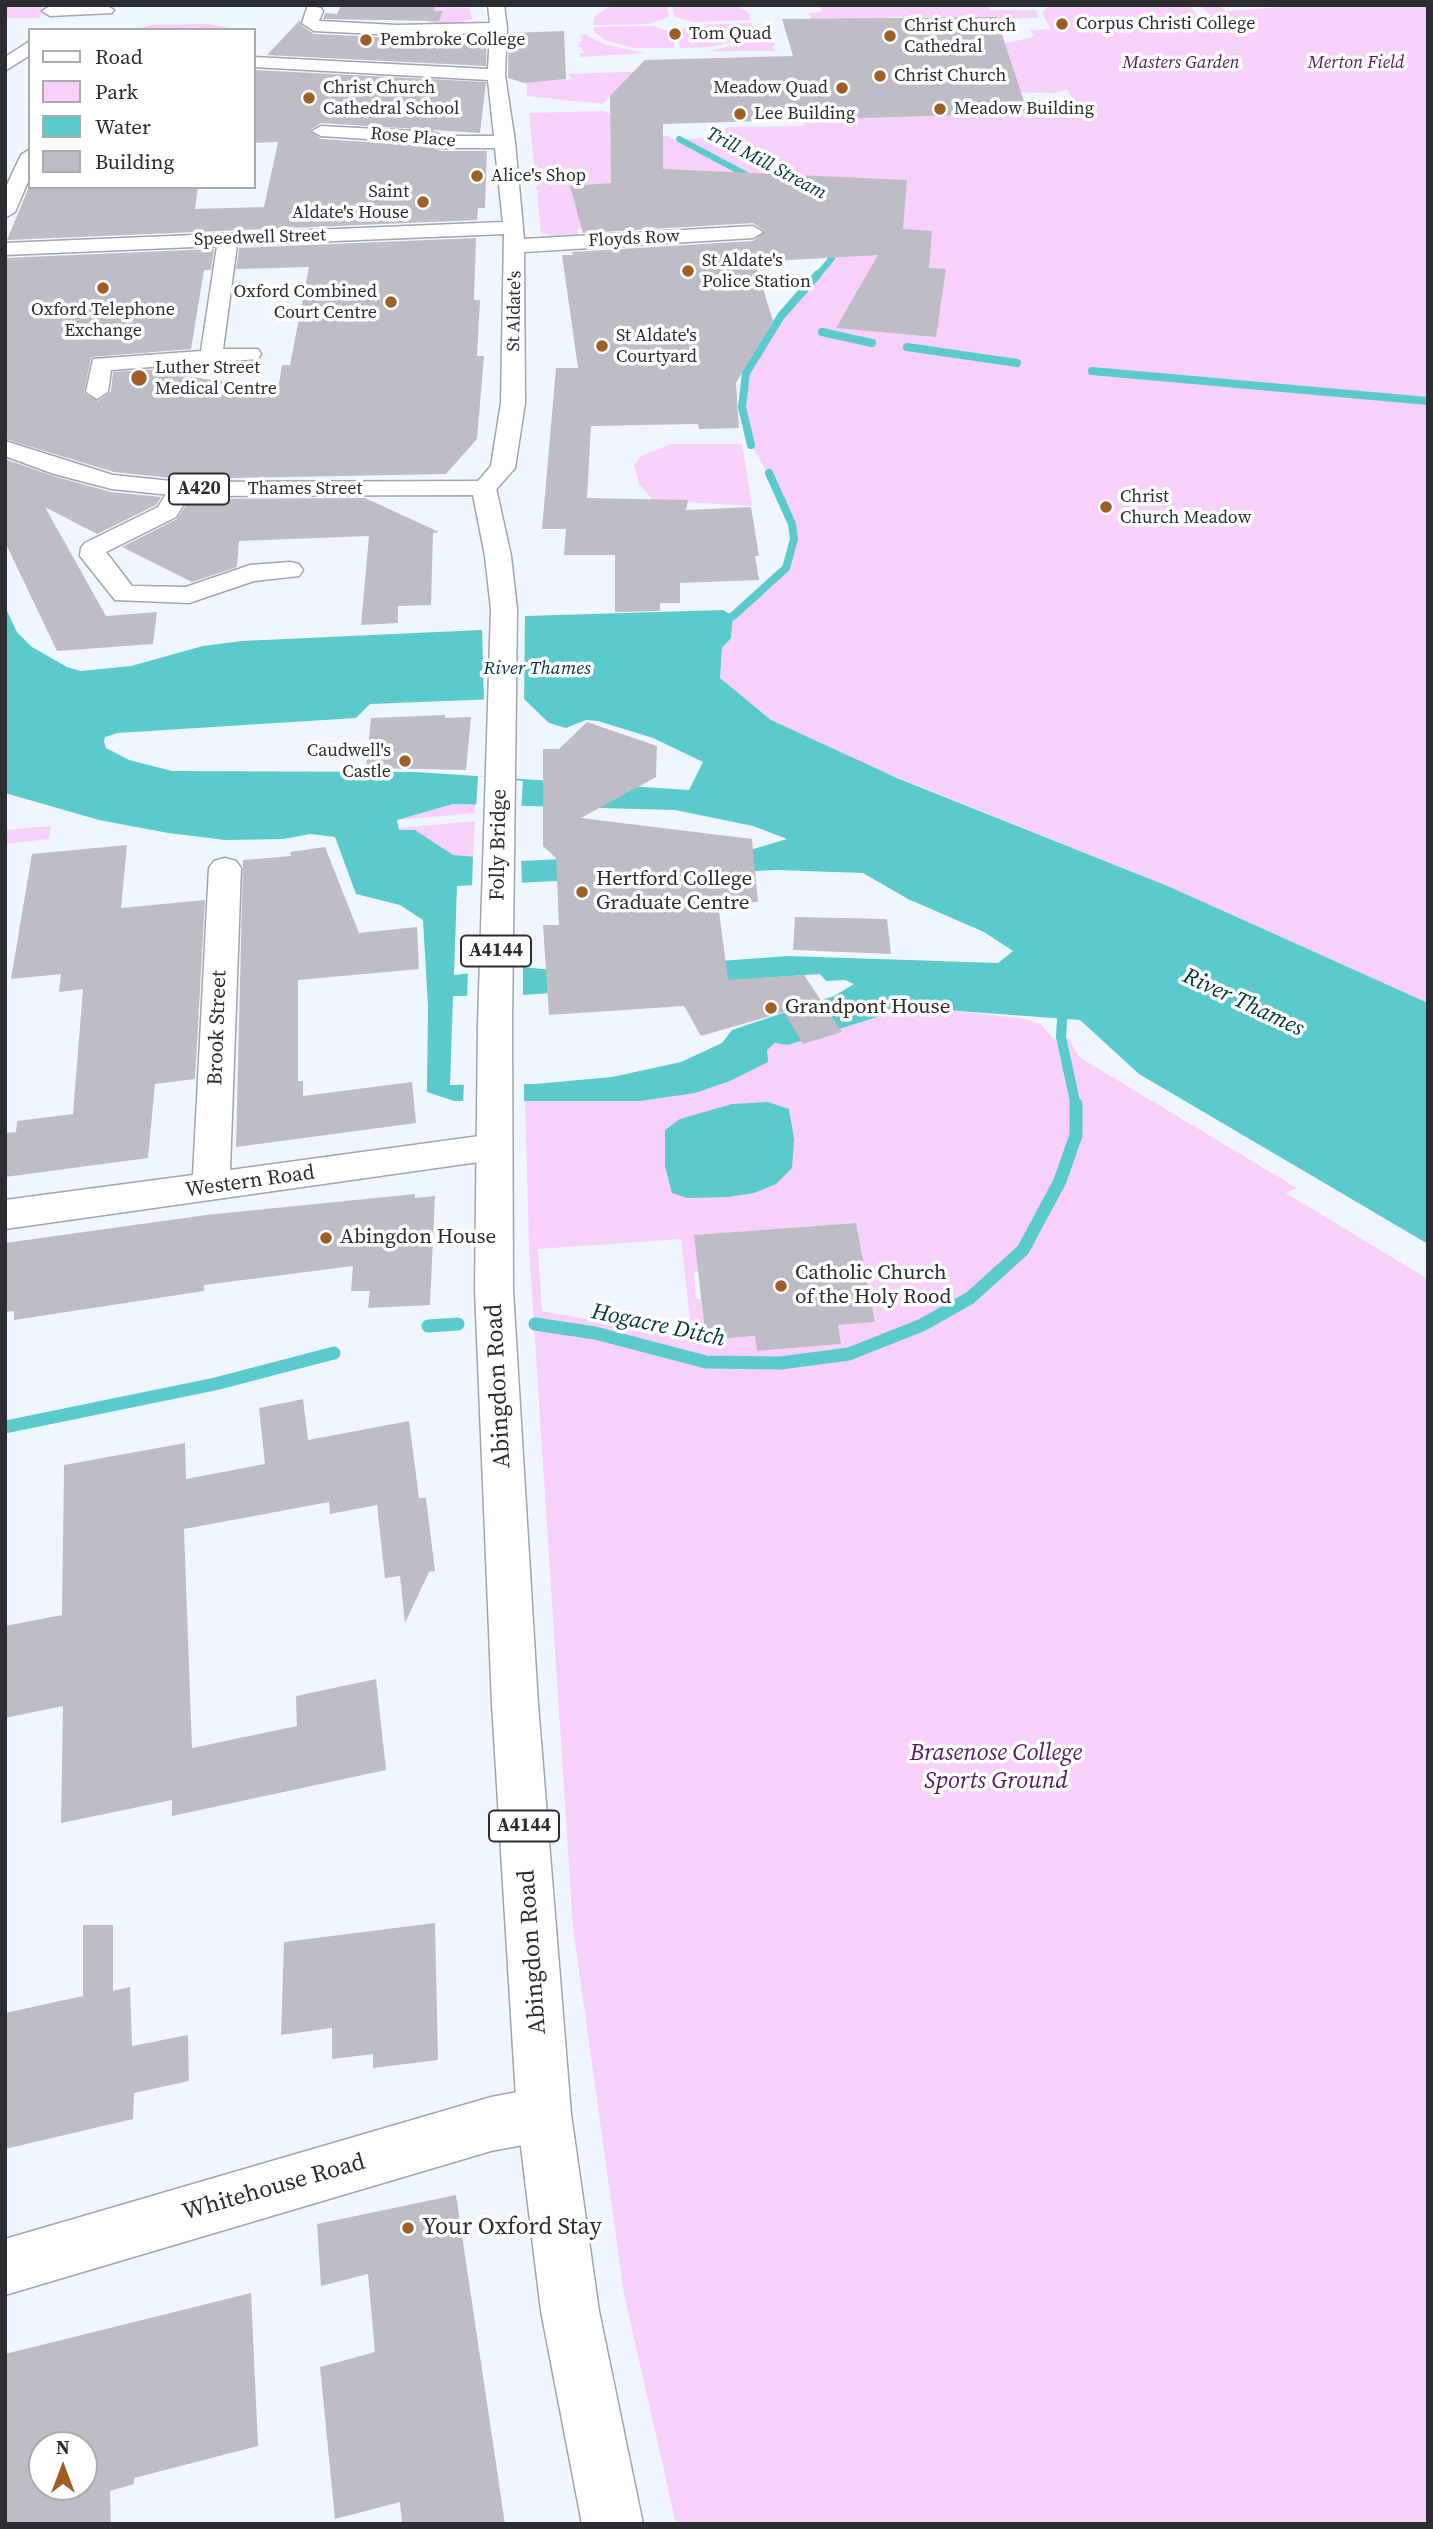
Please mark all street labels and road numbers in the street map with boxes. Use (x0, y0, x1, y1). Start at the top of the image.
street label: Rose Place (369, 124, 457, 152)
street label: Speedwell Street (194, 225, 326, 251)
street label: Floyds Row (588, 226, 680, 252)
street label: St Aldate's (503, 270, 527, 352)
road number: A420 (169, 474, 229, 504)
street label: Thames Street (248, 478, 362, 500)
street label: Folly Bridge (485, 789, 513, 901)
road number: A4144 (461, 936, 531, 967)
street label: Brook Street (203, 970, 233, 1086)
street label: Western Road (184, 1160, 316, 1204)
street label: Abingdon Road (480, 1303, 518, 1469)
road number: A4144 (489, 1810, 559, 1842)
street label: Abingdon Road (513, 1869, 553, 2035)
street label: Whitehouse Road (179, 2148, 369, 2228)

